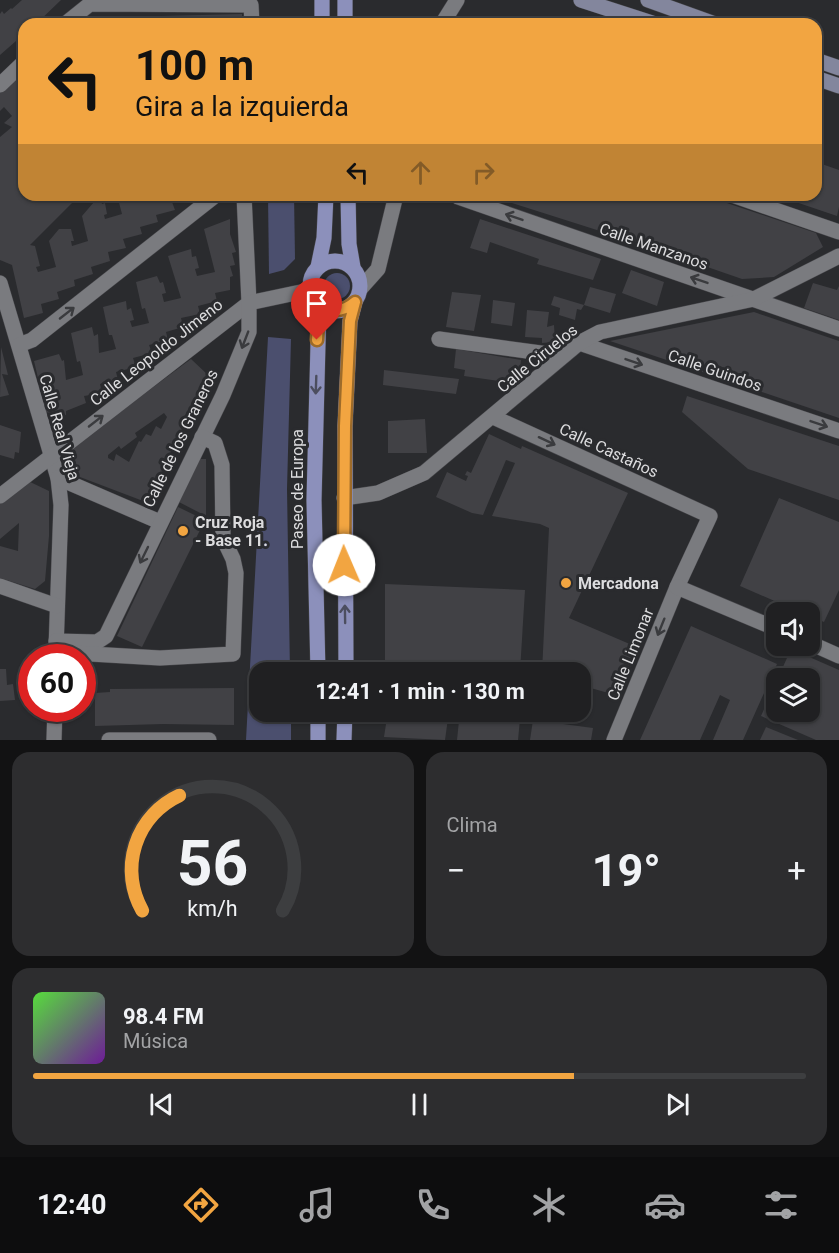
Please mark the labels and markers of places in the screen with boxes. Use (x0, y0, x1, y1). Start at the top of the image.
pin (291, 278, 342, 340)
place label: Cruz Roja - Base 11. (195, 513, 268, 550)
marker: Cruz Roja - Base 11. (176, 524, 190, 538)
place label: Mercadona (578, 574, 659, 593)
marker: Mercadona (559, 576, 573, 590)

